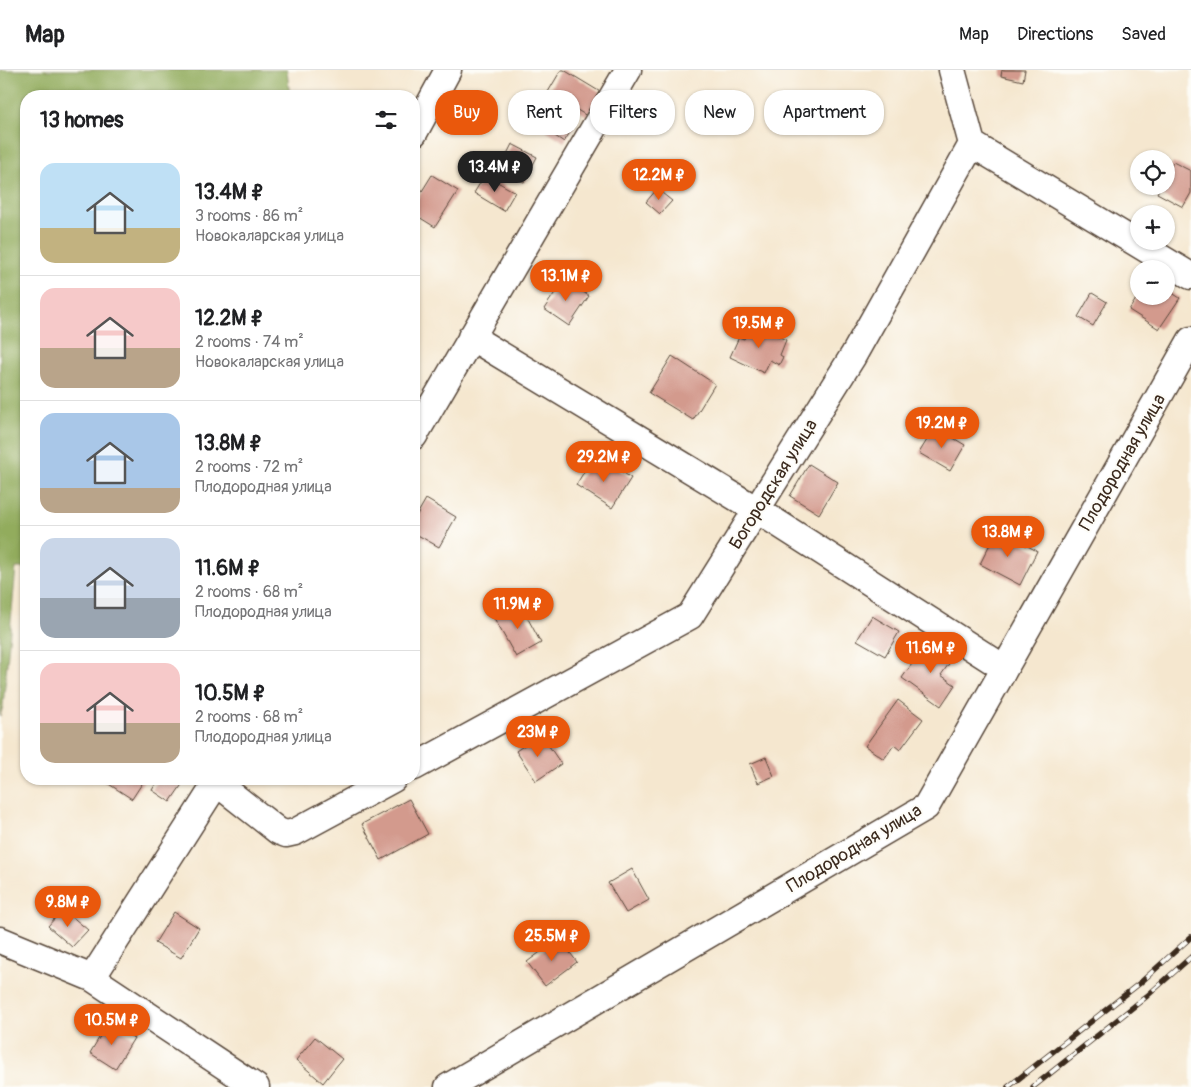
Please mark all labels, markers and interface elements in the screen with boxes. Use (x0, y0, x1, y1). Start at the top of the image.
text: Map (25, 20, 65, 49)
text: Map (959, 23, 989, 46)
text: Directions (1017, 23, 1093, 46)
text: Saved (1121, 23, 1166, 46)
chip: Buy (435, 90, 498, 135)
chip: Rent (508, 90, 580, 135)
chip: Filters (590, 90, 675, 135)
chip: New (685, 90, 754, 135)
chip: Apartment (764, 90, 884, 135)
icon: filters (372, 106, 400, 134)
text: 13 homes (40, 107, 123, 134)
pin: 13.4M ₽ (449, 150, 541, 193)
map controls (1130, 150, 1175, 305)
button: locate (1130, 150, 1175, 195)
text: 13.4M ₽ (469, 157, 521, 177)
pin: 12.2M ₽ (613, 158, 705, 201)
text: 12.2M ₽ (633, 165, 685, 185)
text: 13.4M ₽ (195, 179, 264, 206)
icon: home (80, 183, 140, 243)
button: + (1130, 205, 1175, 250)
text: 3 rooms · 86 m² (195, 206, 303, 226)
text: Новокаларская улица (195, 226, 344, 246)
pin: 13.1M ₽ (520, 260, 612, 302)
button: − (1130, 260, 1175, 305)
text: 13.1M ₽ (541, 266, 591, 286)
text: 12.2M ₽ (195, 305, 264, 332)
pin: 19.5M ₽ (713, 306, 805, 349)
icon: home (80, 308, 140, 368)
text: 19.5M ₽ (733, 313, 785, 333)
text: 2 rooms · 74 m² (195, 332, 304, 352)
text: Новокаларская улица (195, 352, 344, 372)
street label: Плодородная улица (1074, 390, 1171, 535)
pin: 19.2M ₽ (896, 406, 988, 449)
text: 19.2M ₽ (916, 413, 968, 433)
street label: Богородская улица (724, 415, 823, 554)
text: 13.8M ₽ (195, 430, 262, 457)
icon: home (80, 433, 140, 493)
pin: 29.2M ₽ (558, 440, 650, 483)
text: 29.2M ₽ (577, 447, 631, 467)
text: 2 rooms · 72 m² (195, 457, 303, 477)
text: Плодородная улица (195, 477, 332, 497)
pin: 13.8M ₽ (962, 516, 1054, 558)
text: 13.8M ₽ (982, 522, 1034, 542)
text: 11.6M ₽ (195, 555, 261, 582)
icon: home (80, 558, 140, 618)
text: 2 rooms · 68 m² (195, 582, 303, 602)
pin: 11.9M ₽ (472, 588, 564, 630)
text: 11.9M ₽ (494, 594, 542, 614)
text: Плодородная улица (195, 602, 332, 622)
pin: 11.6M ₽ (885, 632, 977, 674)
text: 11.6M ₽ (906, 638, 956, 658)
text: 10.5M ₽ (195, 680, 266, 707)
icon: home (80, 683, 140, 743)
text: 2 rooms · 68 m² (195, 707, 303, 727)
pin: 23M ₽ (503, 716, 573, 758)
text: 23M ₽ (517, 722, 559, 742)
text: Плодородная улица (195, 727, 332, 747)
street label: Плодородная улица (782, 799, 926, 898)
pin: 9.8M ₽ (27, 886, 109, 928)
text: 9.8M ₽ (46, 892, 90, 912)
pin: 25.5M ₽ (506, 920, 598, 962)
text: 25.5M ₽ (525, 926, 579, 946)
pin: 10.5M ₽ (66, 1004, 158, 1046)
text: 10.5M ₽ (85, 1010, 139, 1030)

